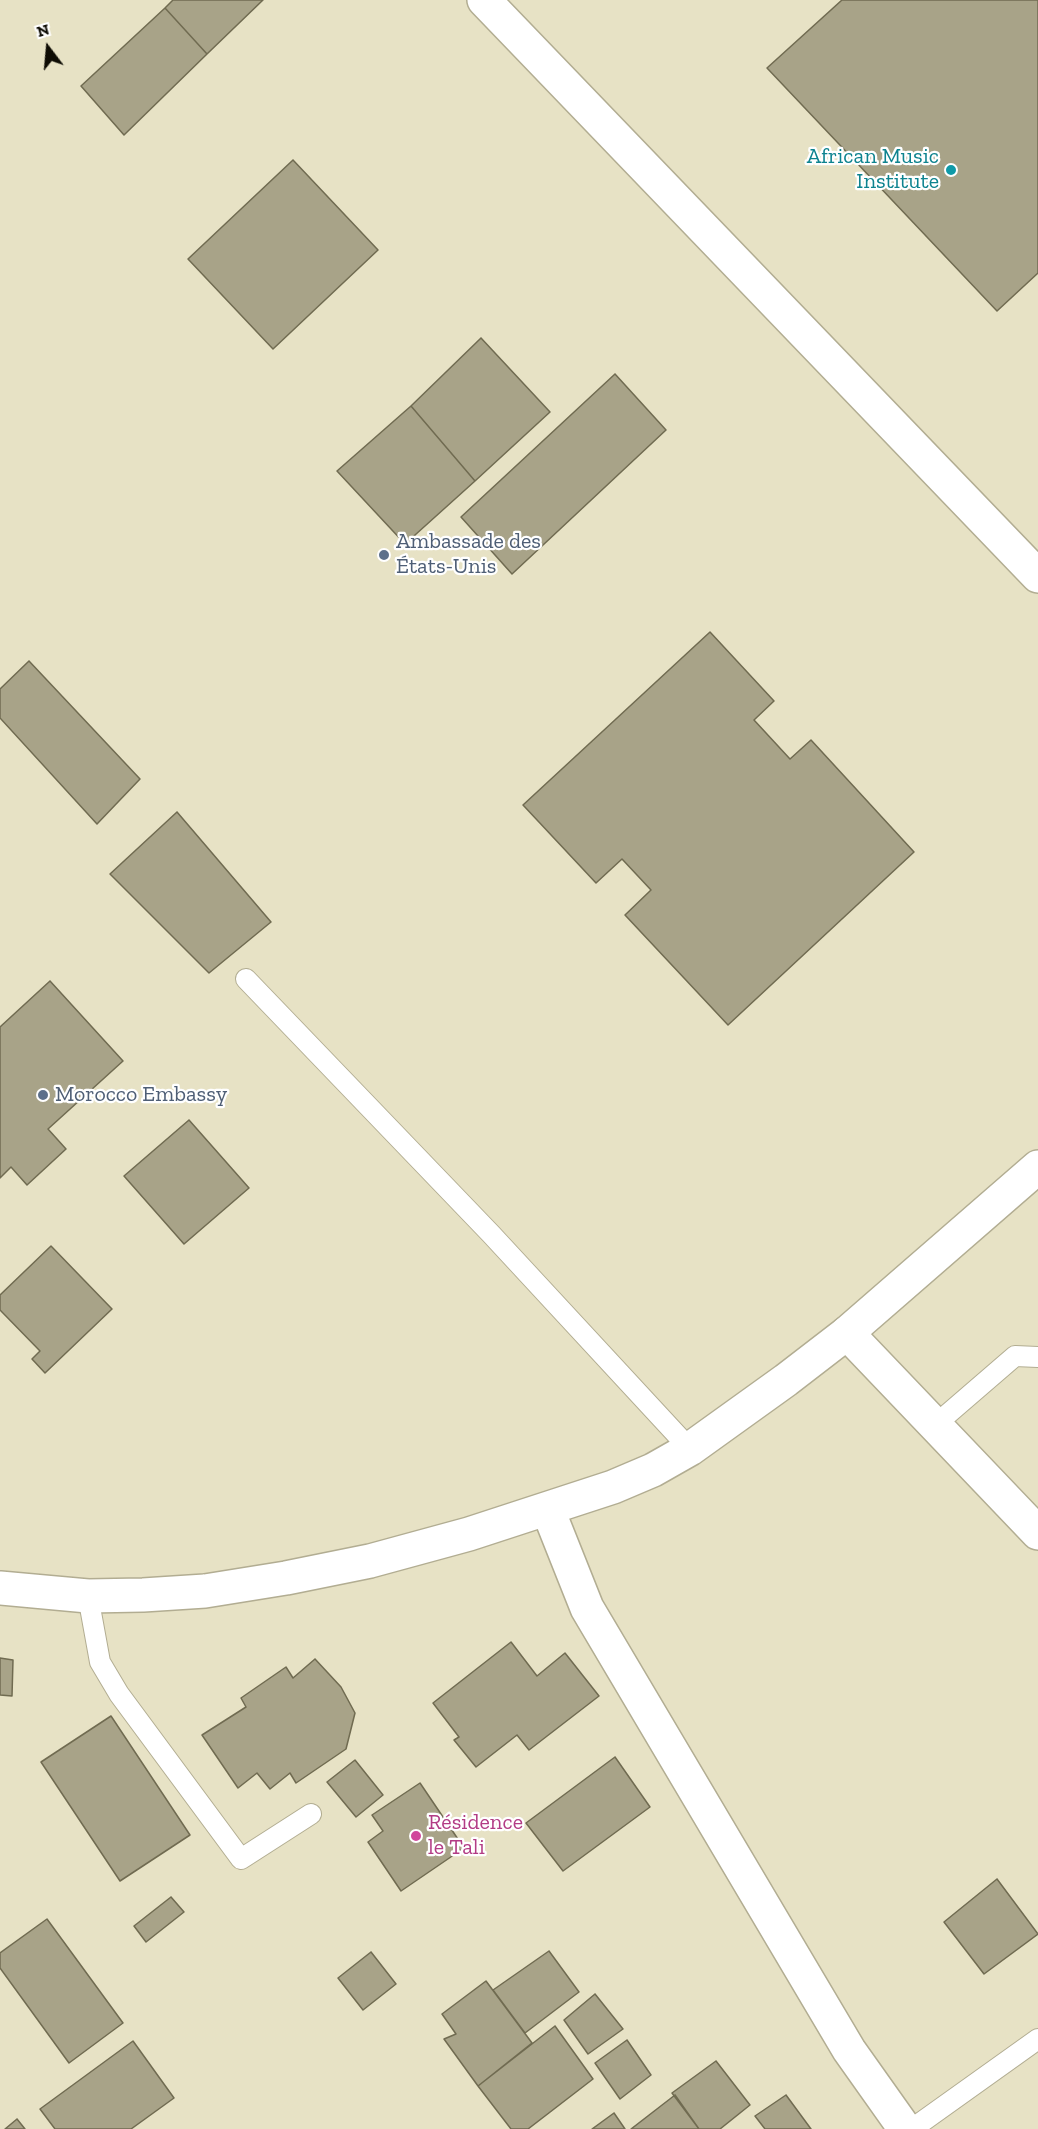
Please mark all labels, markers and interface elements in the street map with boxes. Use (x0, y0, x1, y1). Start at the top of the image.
north arrow (18, 18, 78, 78)
text: N (34, 19, 51, 41)
place label: African Music Institute (807, 144, 939, 196)
marker: African Music Institute (944, 163, 958, 177)
place label: Ambassade des États-Unis (396, 529, 541, 580)
marker: Ambassade des États-Unis (377, 548, 391, 562)
place label: Morocco Embassy (55, 1082, 227, 1108)
marker: Morocco Embassy (36, 1088, 50, 1102)
place label: Résidence le Tali (428, 1810, 523, 1862)
marker: Résidence le Tali (409, 1829, 423, 1843)

